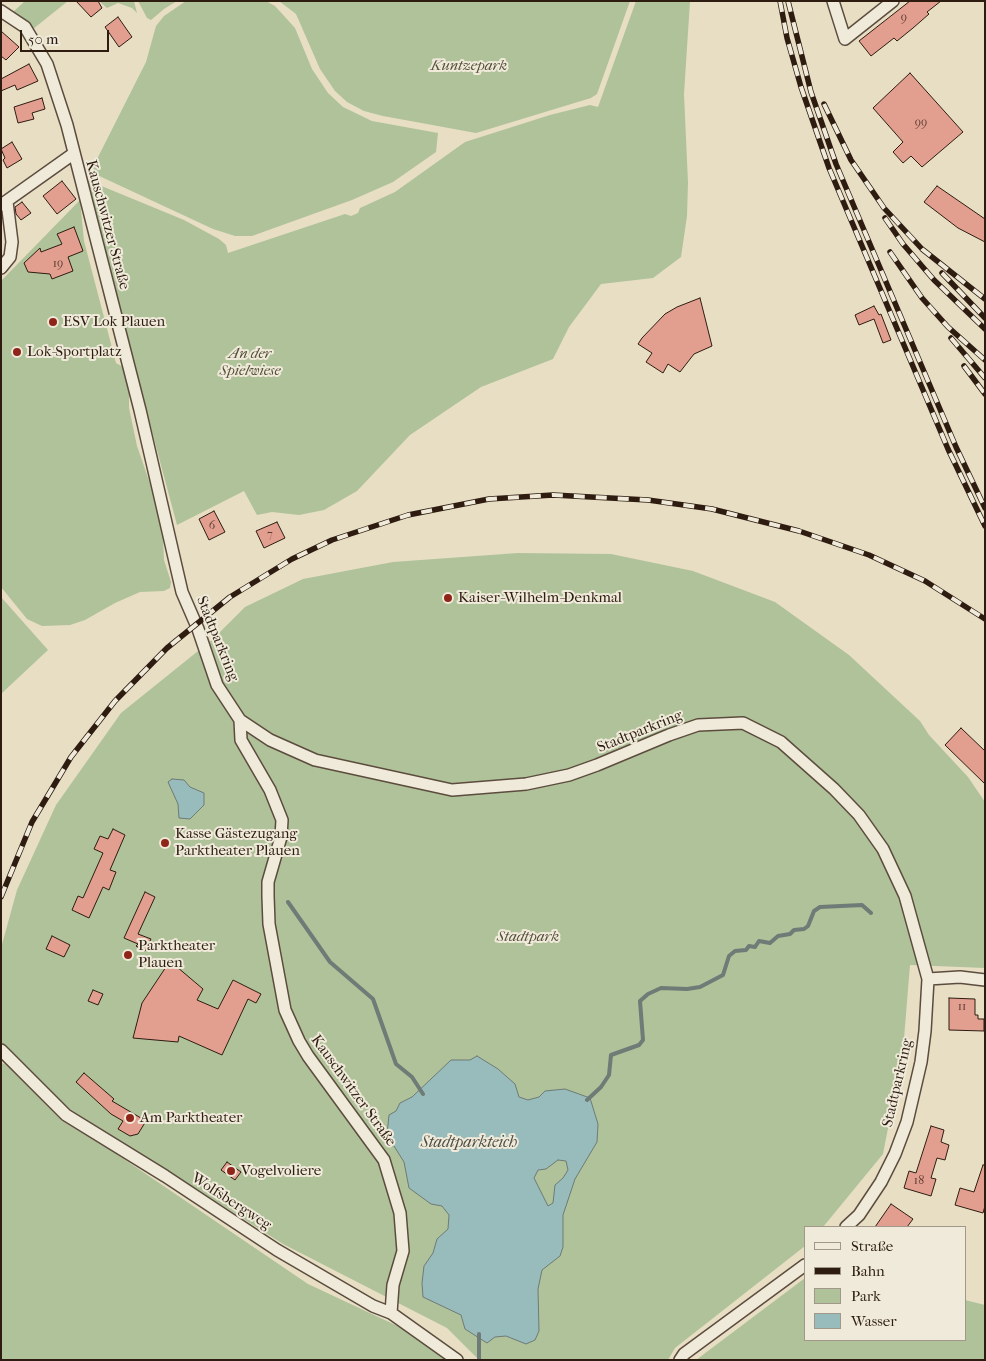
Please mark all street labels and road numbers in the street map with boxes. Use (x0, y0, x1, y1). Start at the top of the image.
street label: Kauschwitzer Straße (81, 158, 133, 292)
street label: Stadtparkring (192, 594, 242, 684)
street label: Stadtparkring (595, 707, 685, 757)
street label: Kauschwitzer Straße (307, 1032, 399, 1150)
street label: Stadtparkring (879, 1037, 917, 1129)
street label: Wolfsbergweg (187, 1169, 275, 1235)

